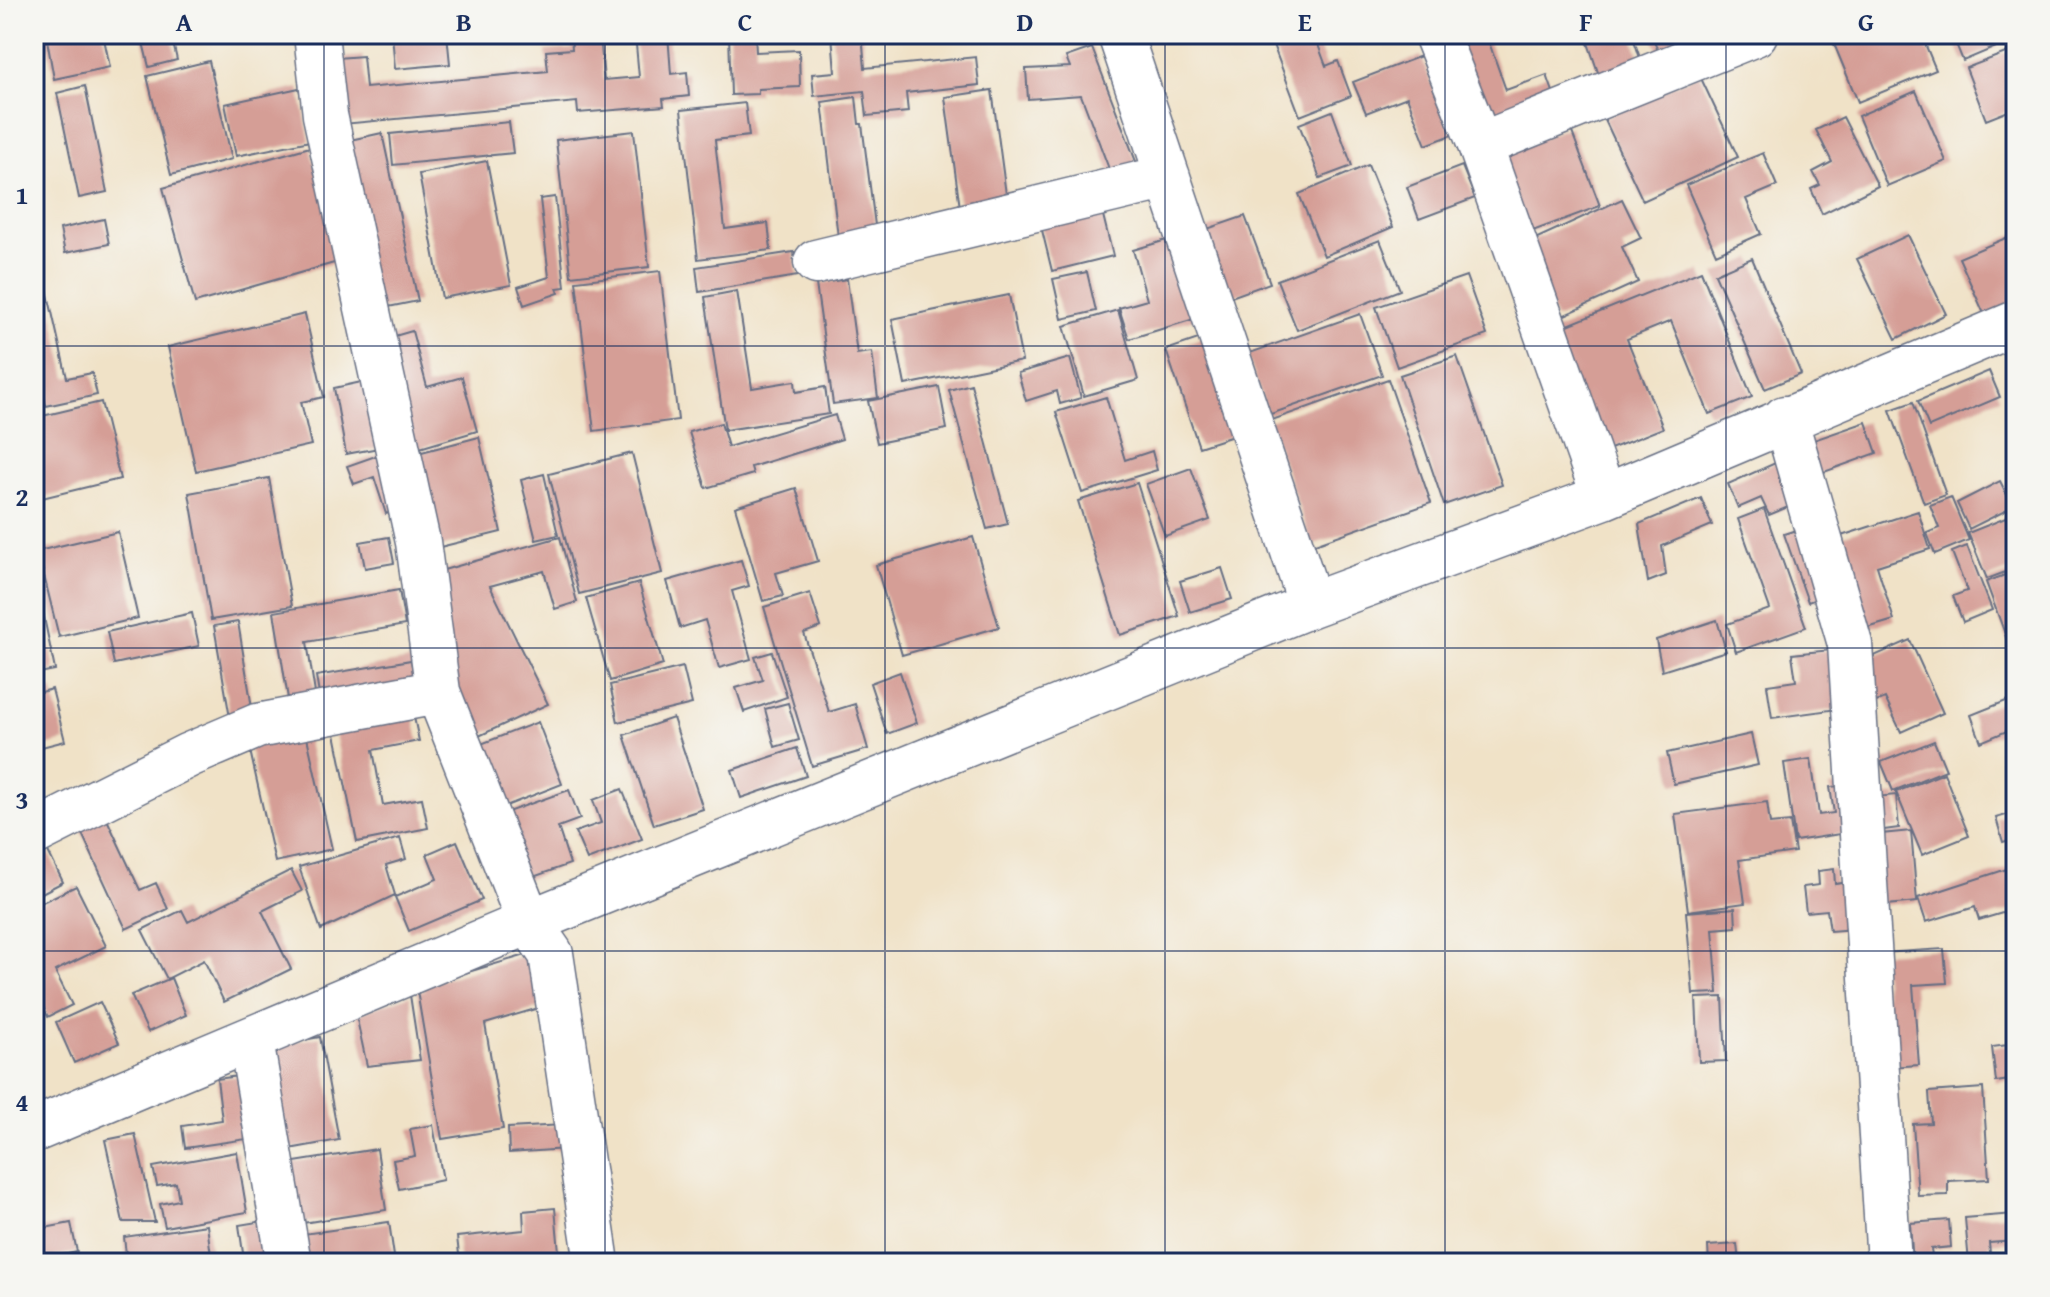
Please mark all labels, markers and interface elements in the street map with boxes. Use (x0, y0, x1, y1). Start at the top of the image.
text: A (176, 2, 193, 41)
text: B (456, 2, 472, 41)
text: C (738, 2, 752, 41)
text: D (1017, 2, 1033, 41)
text: E (1298, 2, 1312, 41)
text: F (1579, 2, 1593, 41)
text: G (1858, 2, 1874, 41)
text: 1 (15, 175, 29, 214)
text: 2 (15, 477, 29, 516)
text: 3 (15, 780, 29, 819)
text: 4 (15, 1082, 29, 1121)

